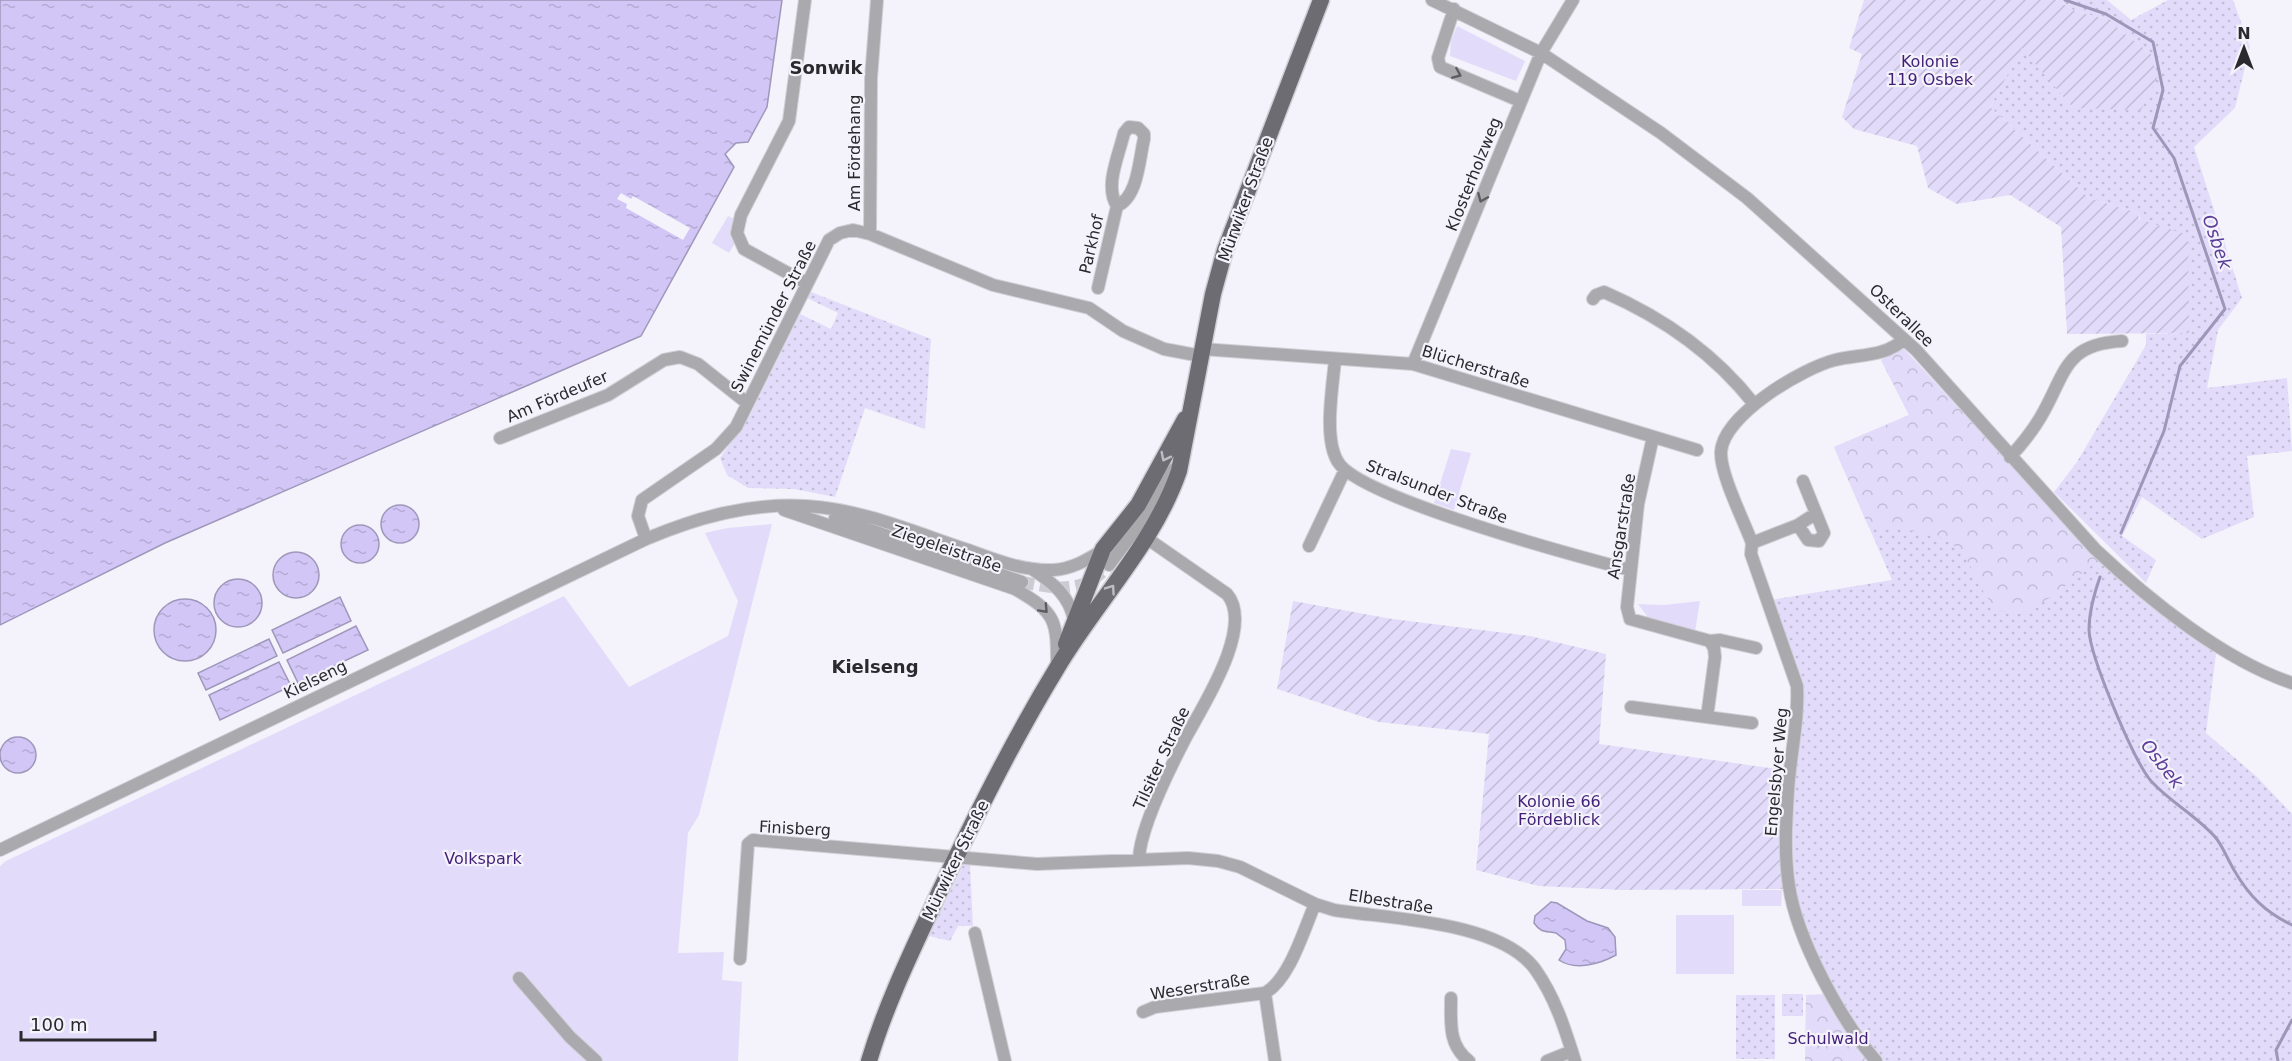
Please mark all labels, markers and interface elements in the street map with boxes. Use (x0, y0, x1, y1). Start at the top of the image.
north arrow (2214, 18, 2274, 78)
text: N (2237, 24, 2251, 43)
park label: Kolonie 119 Osbek (1887, 52, 1974, 89)
district label: Sonwik (790, 57, 863, 78)
one-way arrow (1451, 67, 1462, 79)
street label: Am Fördehang (845, 95, 864, 211)
street label: Klosterholzweg (1442, 114, 1505, 234)
street label: Mürwiker Straße (1214, 134, 1277, 264)
one-way arrow (1477, 191, 1489, 202)
street label: Parkhof (1075, 212, 1108, 276)
water label: Osbek (2198, 212, 2237, 273)
street label: Swinemünder Straße (727, 237, 820, 395)
street label: Osterallee (1866, 280, 1938, 351)
street label: Blücherstraße (1420, 341, 1532, 392)
street label: Am Fördeufer (504, 366, 611, 426)
one-way arrow (1160, 450, 1172, 461)
street label: Stralsunder Straße (1363, 456, 1510, 527)
street label: Ansgarstraße (1604, 472, 1639, 580)
street label: Ziegeleistraße (889, 521, 1004, 576)
one-way arrow (1104, 585, 1115, 596)
one-way arrow (1037, 602, 1048, 613)
street label: Kielseng (281, 656, 350, 703)
district label: Kielseng (831, 656, 919, 677)
street label: Tilsiter Straße (1129, 704, 1194, 814)
street label: Engelsbyer Weg (1761, 707, 1792, 837)
water label: Osbek (2137, 735, 2189, 794)
park label: Kolonie 66 Fördeblick (1517, 792, 1601, 829)
street label: Mürwiker Straße (918, 797, 993, 923)
street label: Finisberg (759, 817, 831, 840)
park label: Volkspark (444, 849, 522, 868)
street label: Elbestraße (1347, 885, 1435, 918)
street label: Weserstraße (1149, 969, 1251, 1004)
scale bar (21, 1004, 154, 1042)
text: 100 m (30, 1014, 88, 1035)
park label: Schulwald (1787, 1029, 1869, 1048)

